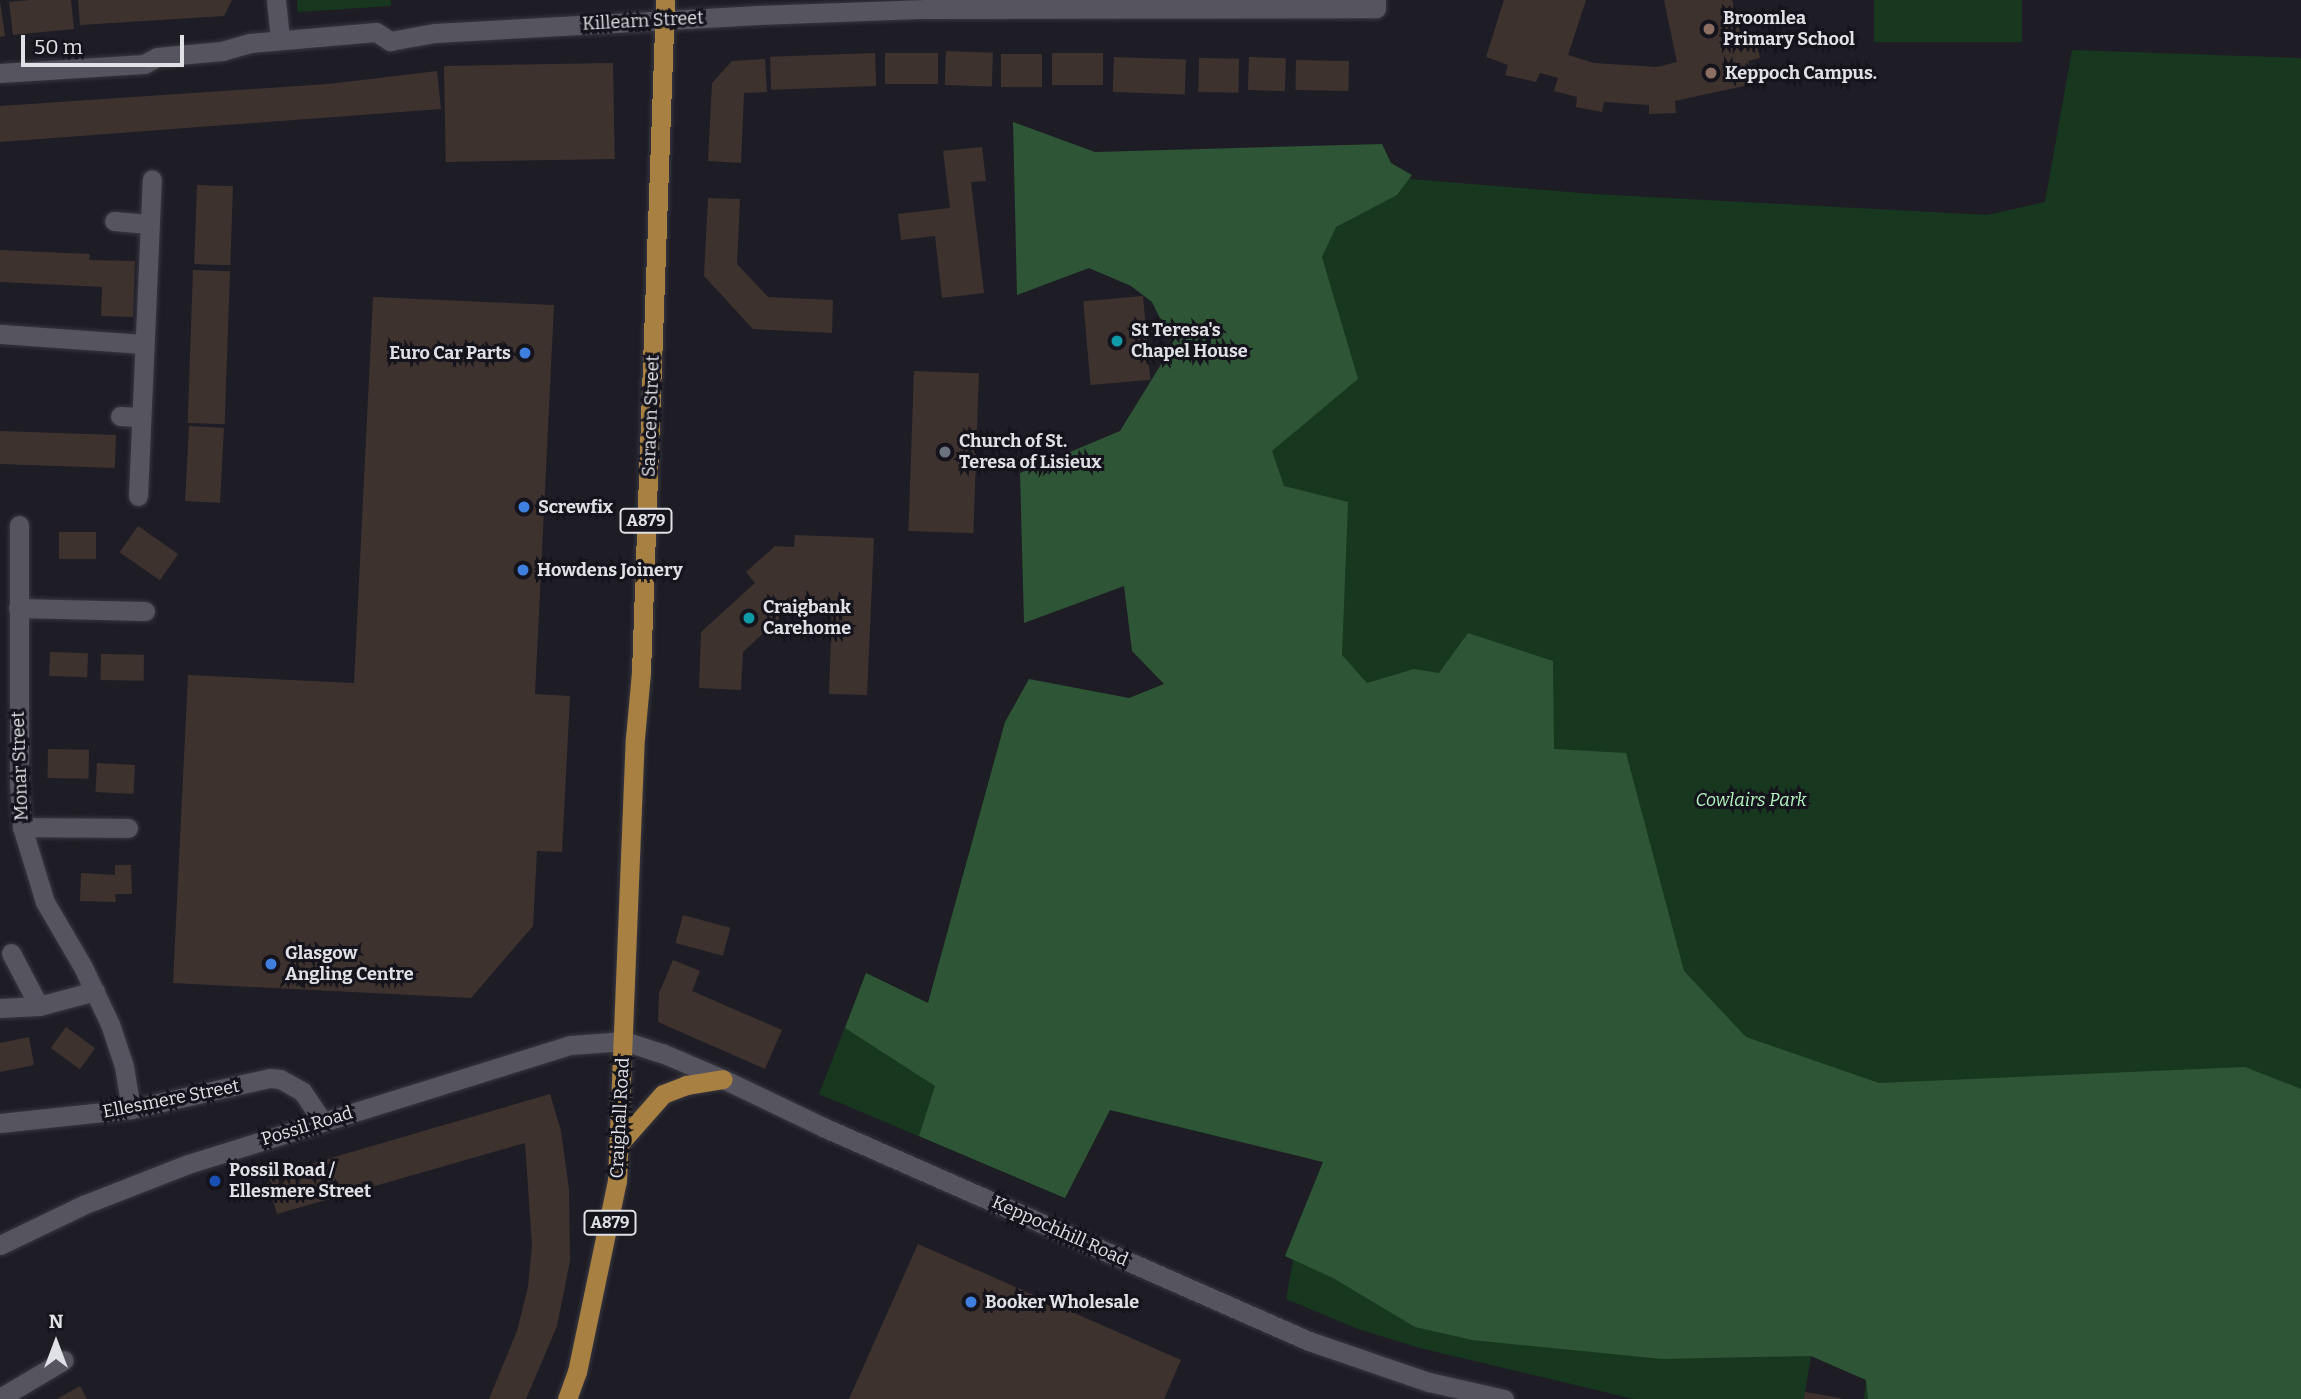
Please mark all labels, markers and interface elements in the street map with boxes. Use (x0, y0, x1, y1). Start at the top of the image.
street label: Killearn Street (582, 7, 704, 35)
place label: Broomlea Primary School (1723, 8, 1855, 50)
scale bar (24, 21, 187, 65)
marker: Broomlea Primary School (1701, 21, 1717, 37)
text: 50 m (34, 34, 83, 60)
place label: Keppoch Campus. (1725, 62, 1877, 84)
marker: Keppoch Campus. (1703, 65, 1719, 81)
place label: St Teresa's Chapel House (1131, 320, 1248, 362)
marker: St Teresa's Chapel House (1109, 333, 1125, 349)
place label: Euro Car Parts (389, 342, 511, 364)
marker: Euro Car Parts (517, 345, 533, 361)
street label: Saracen Street (638, 355, 664, 477)
place label: Church of St. Teresa of Lisieux (959, 431, 1101, 474)
marker: Church of St. Teresa of Lisieux (937, 444, 953, 460)
place label: Screwfix (538, 496, 613, 518)
marker: Screwfix (516, 499, 532, 515)
road number: A879 (618, 508, 674, 534)
place label: Howdens Joinery (537, 559, 683, 581)
marker: Howdens Joinery (515, 562, 531, 578)
place label: Craigbank Carehome (763, 597, 851, 640)
marker: Craigbank Carehome (741, 610, 757, 626)
street label: Monar Street (7, 711, 33, 821)
park label: Cowlairs Park (1695, 789, 1807, 811)
place label: Glasgow Angling Centre (285, 943, 414, 986)
marker: Glasgow Angling Centre (263, 956, 279, 972)
street label: Craighall Road (606, 1057, 634, 1179)
street label: Ellesmere Street (101, 1075, 241, 1123)
street label: Possil Road (259, 1102, 355, 1150)
place label: Possil Road / Ellesmere Street (229, 1160, 371, 1202)
marker: Possil Road / Ellesmere Street (207, 1173, 223, 1189)
street label: Keppochhill Road (989, 1191, 1131, 1271)
road number: A879 (582, 1210, 638, 1236)
place label: Booker Wholesale (985, 1291, 1139, 1313)
marker: Booker Wholesale (963, 1294, 979, 1310)
north arrow (21, 1308, 91, 1378)
text: N (49, 1310, 63, 1333)

